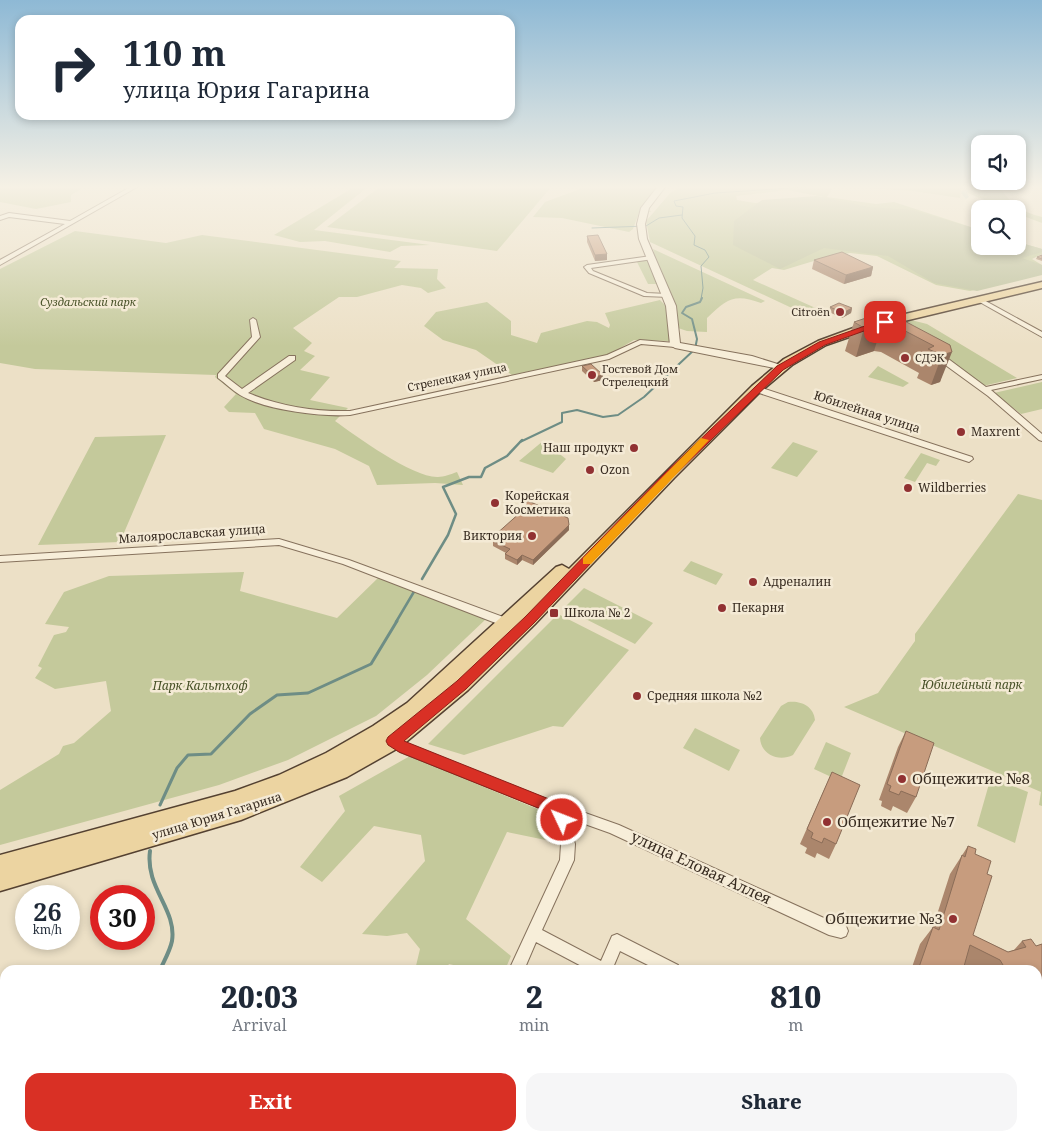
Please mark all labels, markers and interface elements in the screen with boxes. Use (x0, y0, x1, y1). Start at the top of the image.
text: 110 m (123, 29, 226, 76)
icon: right (40, 35, 105, 100)
text: улица Юрия Гагарина (123, 74, 370, 104)
map controls (971, 135, 1026, 255)
button: sound (971, 135, 1026, 190)
button: search (971, 200, 1026, 255)
park label: Суздальский парк (40, 294, 137, 309)
pin (864, 301, 906, 343)
place label: Citroën (791, 304, 830, 319)
marker: Citroën (834, 306, 846, 318)
icon: arrive (871, 308, 899, 336)
place label: СДЭК (915, 350, 945, 365)
marker: СДЭК (899, 352, 911, 364)
street label: Стрелецкая улица (406, 359, 508, 394)
place label: Гостевой Дом Стрелецкий (602, 361, 678, 389)
marker: Гостевой Дом Стрелецкий (586, 369, 598, 381)
street label: Юбилейная улица (812, 386, 923, 437)
place label: Maxrent (971, 423, 1020, 440)
marker: Maxrent (955, 426, 967, 438)
place label: Наш продукт (543, 439, 625, 456)
marker: Наш продукт (628, 442, 640, 454)
place label: Ozon (600, 461, 630, 478)
marker: Ozon (584, 464, 596, 476)
place label: Wildberries (918, 479, 986, 496)
marker: Wildberries (902, 482, 914, 494)
place label: Корейская Косметика (505, 487, 571, 518)
marker: Корейская Косметика (489, 497, 501, 509)
street label: Малоярославская улица (118, 520, 266, 547)
place label: Виктория (463, 527, 522, 544)
marker: Виктория (526, 530, 538, 542)
place label: Адреналин (763, 573, 831, 590)
marker: Адреналин (747, 576, 759, 588)
place label: Пекарня (732, 599, 784, 616)
marker: Пекарня (716, 602, 728, 614)
place label: Школа № 2 (564, 604, 630, 621)
marker: Школа № 2 (548, 607, 560, 619)
park label: Юбилейный парк (920, 676, 1024, 693)
park label: Парк Кальтхоф (151, 677, 248, 694)
place label: Средняя школа №2 (647, 687, 762, 704)
marker: Средняя школа №2 (631, 690, 643, 702)
place label: Общежитие №8 (912, 768, 1030, 788)
marker: Общежитие №8 (896, 773, 908, 785)
street label: улица Юрия Гагарина (150, 788, 284, 843)
position arrow (535, 793, 587, 845)
place label: Общежитие №7 (837, 811, 955, 831)
marker: Общежитие №7 (821, 816, 833, 828)
street label: улица Еловая Аллея (628, 826, 775, 908)
speed limit sign: 30 (90, 885, 155, 950)
text: 26 (33, 894, 62, 928)
place label: Общежитие №3 (825, 908, 943, 928)
marker: Общежитие №3 (947, 913, 959, 925)
text: km/h (33, 921, 62, 938)
text: 20:03 (221, 976, 298, 1017)
text: 2 (526, 976, 543, 1017)
text: 810 (770, 976, 821, 1017)
text: Arrival (232, 1014, 287, 1036)
text: min (519, 1014, 549, 1036)
text: m (788, 1014, 803, 1036)
button: Exit (25, 1073, 516, 1131)
button: Share (526, 1073, 1017, 1131)

